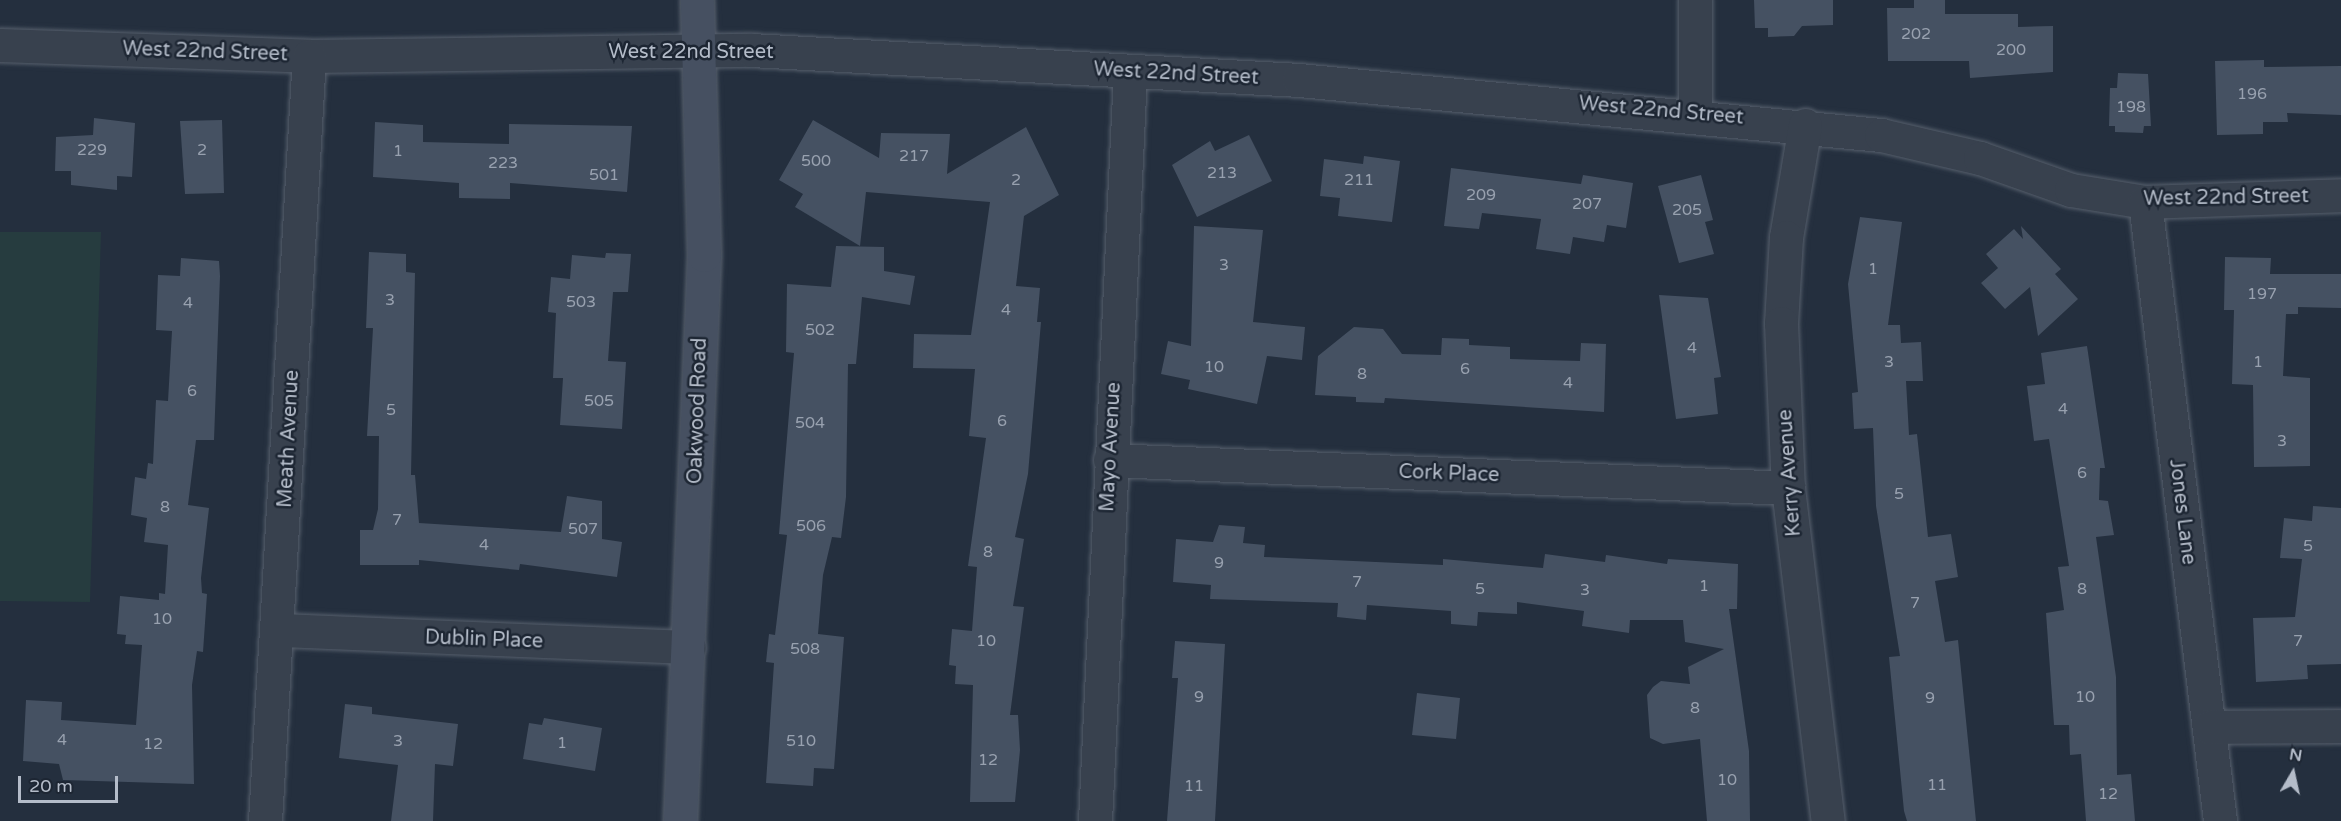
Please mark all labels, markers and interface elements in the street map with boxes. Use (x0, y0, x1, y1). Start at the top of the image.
house number: 202 (1901, 24, 1931, 44)
street label: West 22nd Street (122, 37, 288, 67)
street label: West 22nd Street (608, 40, 774, 64)
house number: 200 (1996, 40, 2026, 60)
street label: West 22nd Street (1093, 58, 1259, 90)
house number: 196 (2237, 84, 2267, 104)
street label: West 22nd Street (1578, 92, 1744, 130)
house number: 198 (2116, 97, 2146, 117)
house number: 229 (77, 140, 107, 160)
house number: 2 (197, 140, 207, 160)
house number: 1 (393, 141, 403, 161)
house number: 217 (899, 146, 929, 166)
house number: 500 (801, 151, 831, 171)
house number: 223 (488, 153, 518, 173)
house number: 213 (1207, 163, 1237, 183)
house number: 501 (589, 165, 619, 185)
house number: 2 (1011, 170, 1021, 190)
house number: 211 (1344, 170, 1374, 190)
house number: 209 (1466, 185, 1496, 205)
street label: West 22nd Street (2143, 185, 2309, 211)
house number: 207 (1572, 194, 1602, 214)
house number: 205 (1672, 200, 1702, 220)
house number: 3 (1219, 255, 1229, 275)
house number: 1 (1868, 259, 1878, 279)
house number: 197 (2247, 284, 2277, 304)
house number: 3 (385, 290, 395, 310)
house number: 503 (566, 292, 596, 312)
house number: 4 (183, 293, 193, 313)
house number: 4 (1001, 300, 1011, 320)
house number: 502 (805, 320, 835, 340)
street label: Oakwood Road (683, 337, 713, 485)
house number: 4 (1687, 338, 1697, 358)
house number: 3 (1884, 352, 1894, 372)
house number: 1 (2253, 352, 2263, 372)
house number: 10 (1204, 357, 1224, 377)
house number: 6 (1460, 359, 1470, 379)
house number: 8 (1357, 364, 1367, 384)
street label: Meath Avenue (273, 369, 305, 509)
house number: 4 (1563, 373, 1573, 393)
house number: 6 (187, 381, 197, 401)
street label: Mayo Avenue (1096, 382, 1126, 512)
house number: 505 (584, 391, 614, 411)
house number: 4 (2058, 399, 2068, 419)
house number: 5 (386, 400, 396, 420)
street label: Kerry Avenue (1774, 409, 1806, 537)
house number: 6 (997, 411, 1007, 431)
house number: 504 (795, 413, 825, 433)
house number: 3 (2277, 431, 2287, 451)
street label: Jones Lane (2164, 458, 2200, 566)
street label: Cork Place (1398, 460, 1500, 488)
house number: 6 (2077, 463, 2087, 483)
house number: 5 (1894, 484, 1904, 504)
house number: 8 (160, 497, 170, 517)
house number: 7 (392, 510, 402, 530)
house number: 506 (796, 516, 826, 536)
house number: 507 (568, 519, 598, 539)
house number: 4 (479, 535, 489, 555)
house number: 5 (2303, 536, 2313, 556)
house number: 8 (983, 542, 993, 562)
house number: 9 (1214, 553, 1224, 573)
house number: 7 (1352, 572, 1362, 592)
house number: 1 (1699, 576, 1709, 596)
house number: 5 (1475, 579, 1485, 599)
house number: 8 (2077, 579, 2087, 599)
house number: 3 (1580, 580, 1590, 600)
house number: 7 (1910, 593, 1920, 613)
house number: 10 (152, 609, 172, 629)
street label: Dublin Place (424, 626, 544, 654)
house number: 10 (976, 631, 996, 651)
house number: 7 (2293, 631, 2303, 651)
house number: 508 (790, 639, 820, 659)
house number: 9 (1194, 687, 1204, 707)
house number: 10 (2075, 687, 2095, 707)
house number: 9 (1925, 688, 1935, 708)
house number: 8 (1690, 698, 1700, 718)
house number: 4 (57, 730, 67, 750)
house number: 3 (393, 731, 403, 751)
house number: 510 (786, 731, 816, 751)
house number: 1 (557, 733, 567, 753)
house number: 12 (143, 734, 163, 754)
north arrow (2263, 743, 2323, 803)
text: N (2288, 744, 2304, 766)
house number: 12 (978, 750, 998, 770)
scale bar (21, 764, 122, 802)
house number: 10 (1717, 770, 1737, 790)
text: 20 m (29, 775, 73, 797)
house number: 11 (1927, 775, 1947, 795)
house number: 11 (1184, 776, 1204, 796)
house number: 12 (2098, 784, 2118, 804)

